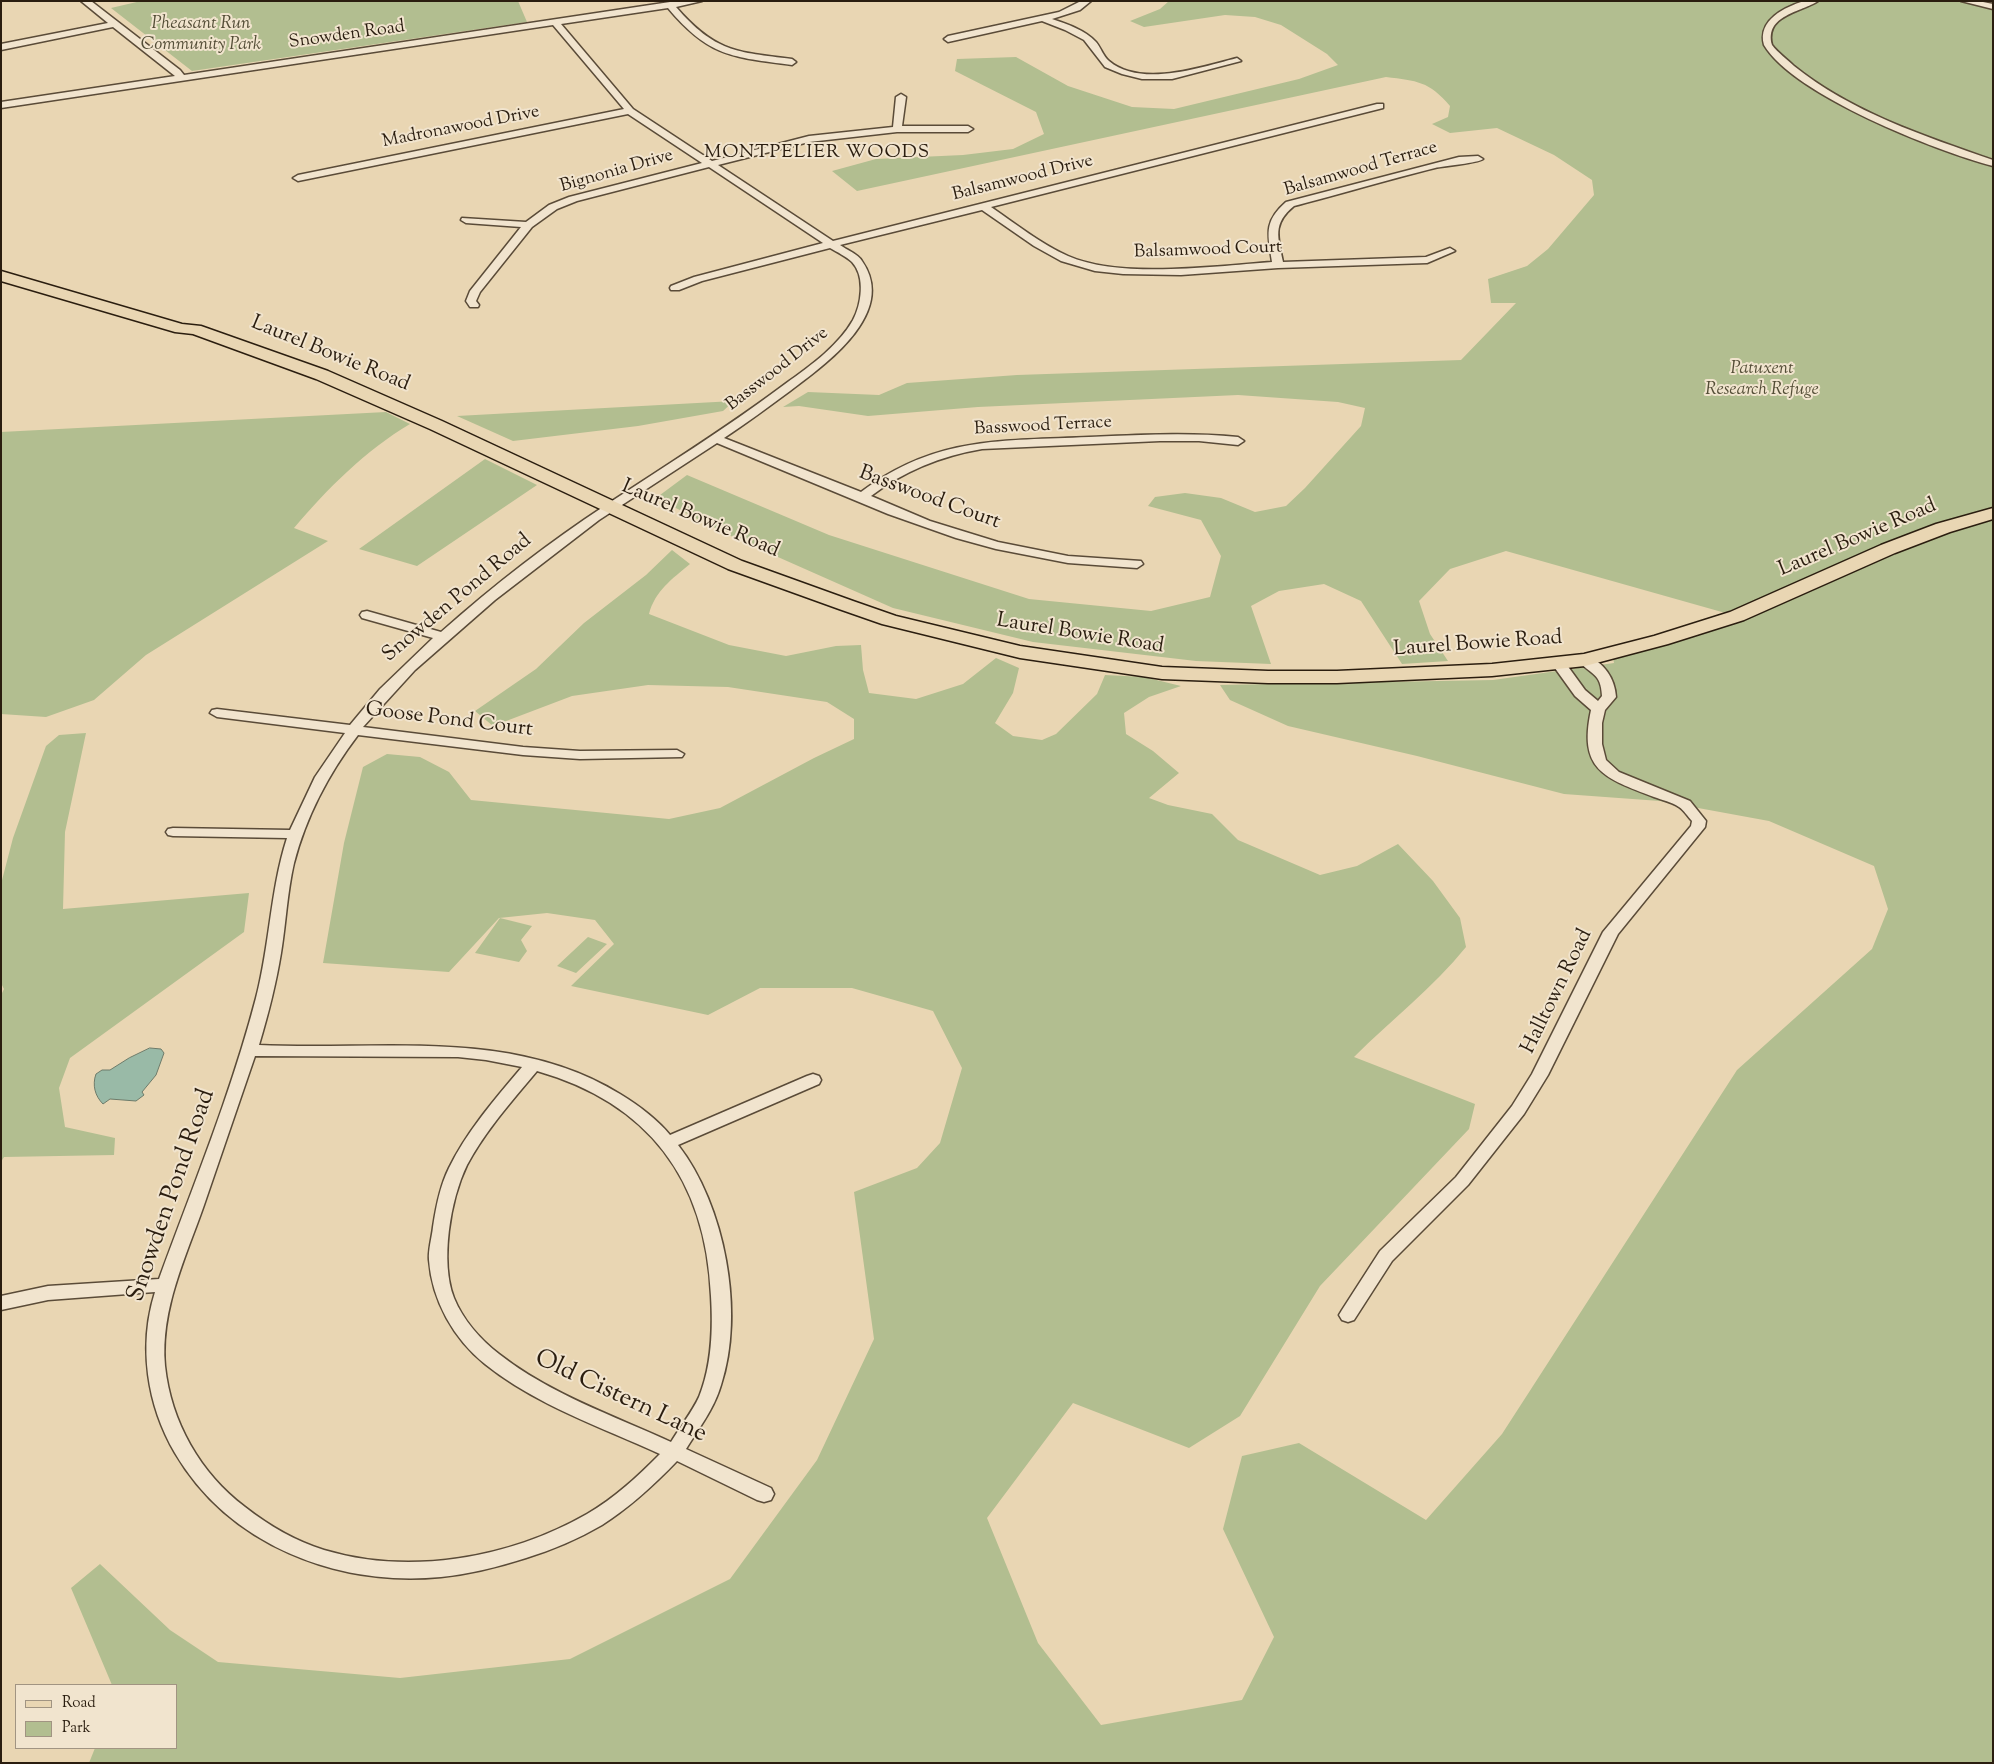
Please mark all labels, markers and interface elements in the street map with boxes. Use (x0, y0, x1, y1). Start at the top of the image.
park label: Pheasant Run Community Park (141, 14, 261, 56)
street label: Snowden Road (288, 17, 406, 55)
street label: Madronawood Drive (381, 102, 541, 154)
street label: Balsamwood Terrace (1282, 138, 1440, 202)
district label: MONTPELIER WOODS (702, 143, 932, 165)
street label: Bignonia Drive (558, 146, 676, 198)
street label: Balsamwood Drive (950, 151, 1096, 207)
street label: Balsamwood Court (1134, 238, 1282, 264)
street label: Laurel Bowie Road (247, 312, 413, 398)
street label: Basswood Drive (723, 323, 833, 417)
park label: Patuxent Research Refuge (1705, 359, 1819, 402)
street label: Basswood Terrace (974, 413, 1112, 441)
street label: Basswood Court (855, 462, 1003, 536)
street label: Laurel Bowie Road (617, 475, 783, 565)
street label: Laurel Bowie Road (1775, 494, 1941, 584)
street label: Snowden Pond Road (378, 529, 538, 669)
street label: Laurel Bowie Road (994, 609, 1166, 661)
street label: Laurel Bowie Road (1393, 627, 1563, 663)
street label: Goose Pond Court (364, 698, 534, 744)
street label: Halltown Road (1517, 926, 1599, 1058)
street label: Snowden Pond Road (123, 1086, 223, 1306)
street label: Old Cistern Lane (529, 1345, 711, 1451)
legend (15, 1684, 178, 1749)
text: Road (62, 1693, 96, 1714)
text: Park (62, 1718, 91, 1739)

